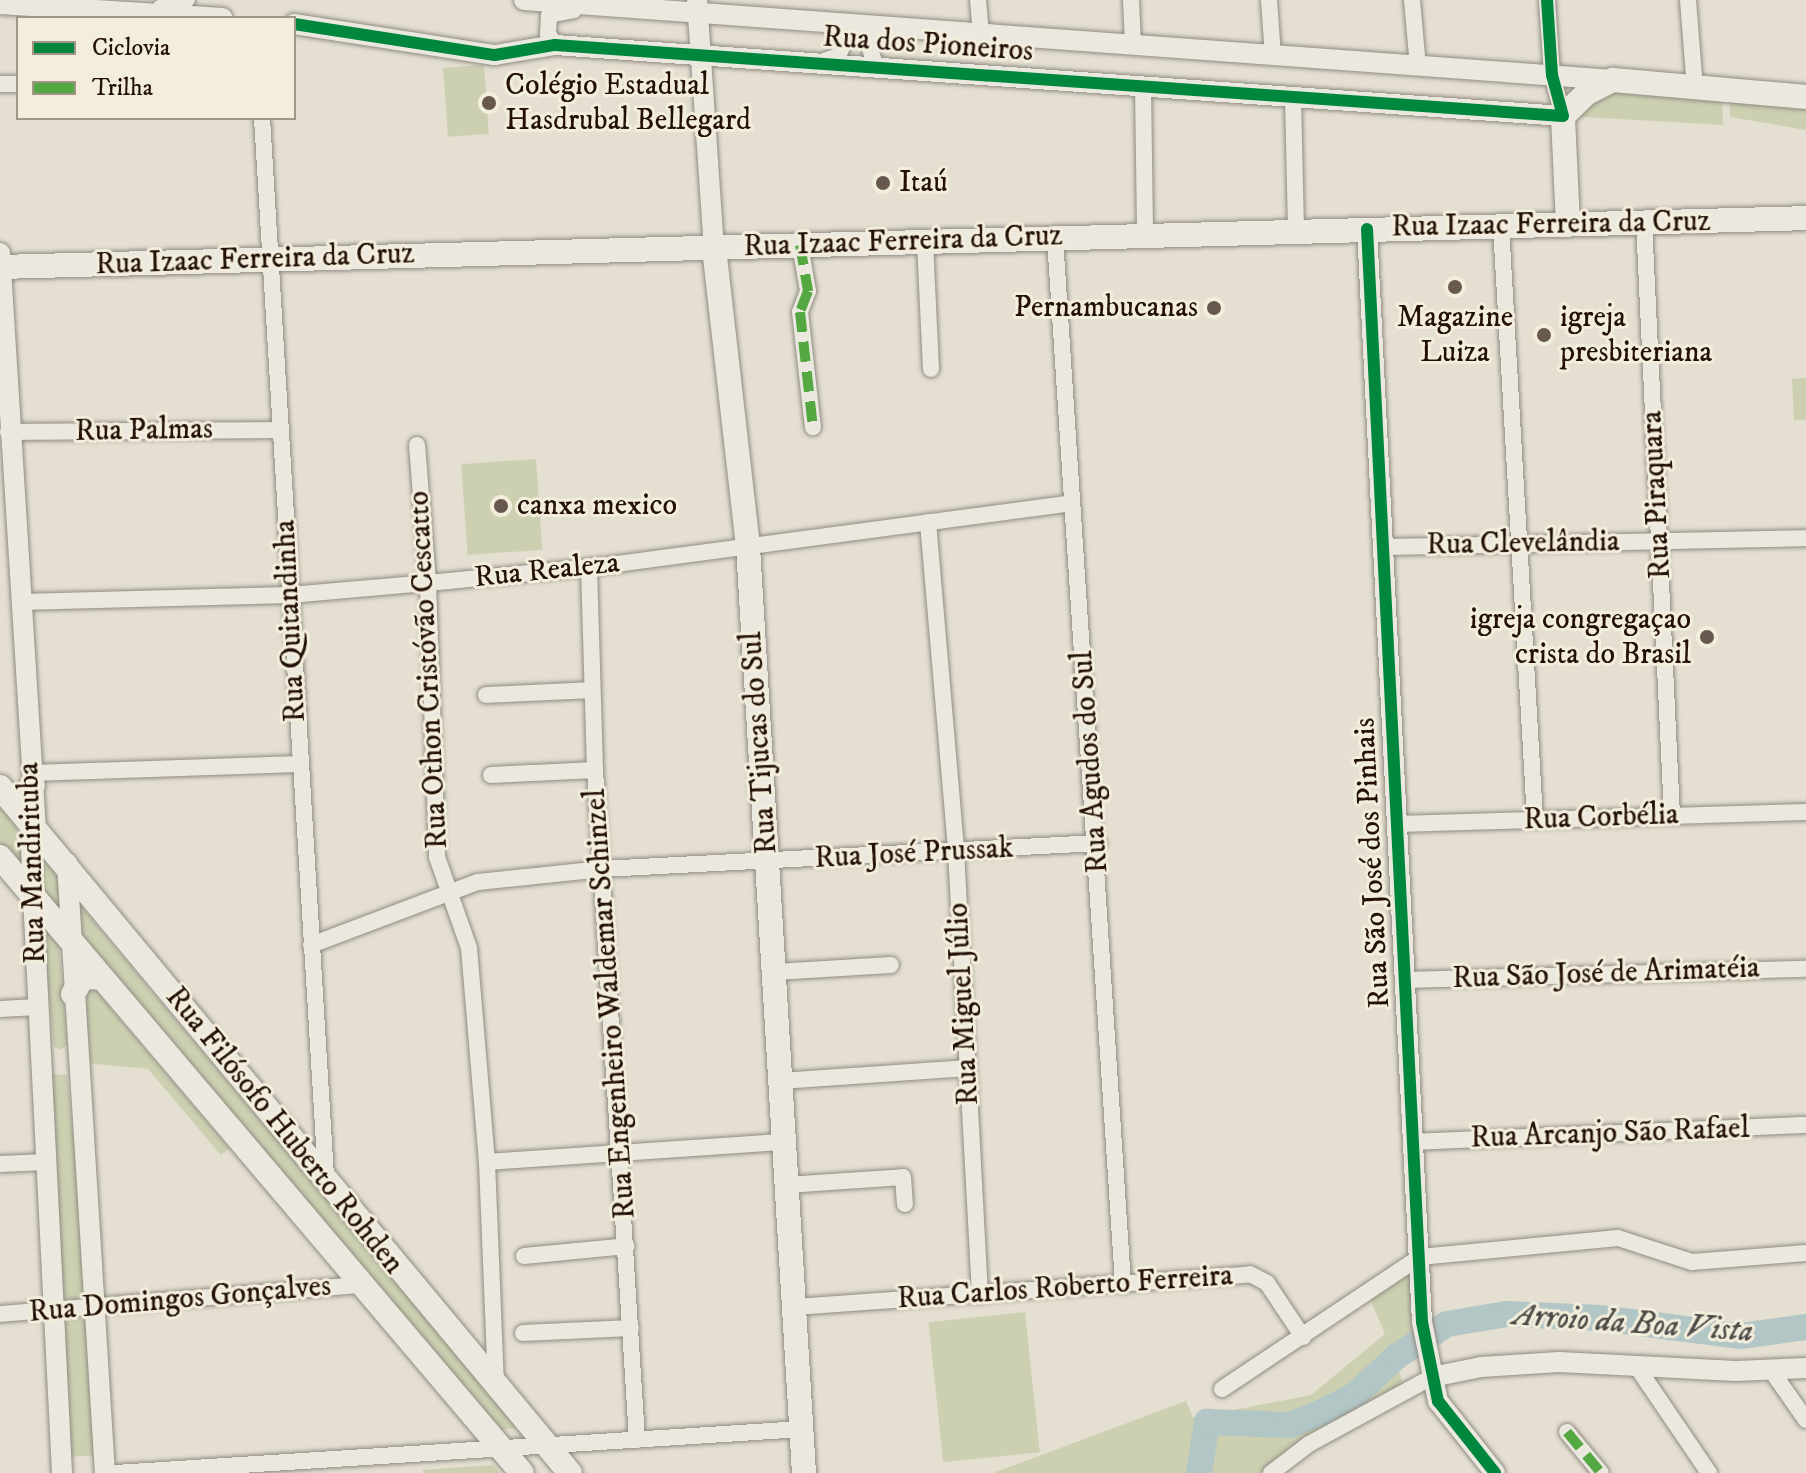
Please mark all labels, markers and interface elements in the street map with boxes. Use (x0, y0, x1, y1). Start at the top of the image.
legend (16, 16, 296, 120)
street label: Rua dos Pioneiros (822, 20, 1034, 70)
text: Ciclovia (92, 33, 170, 63)
place label: Colégio Estadual Hasdrubal Bellegard (505, 68, 751, 138)
text: Trilha (92, 73, 153, 103)
marker: Colégio Estadual Hasdrubal Bellegard (480, 94, 498, 112)
place label: Itaú (899, 165, 948, 201)
marker: Itaú (874, 174, 892, 192)
street label: Rua Izaac Ferreira da Cruz (1391, 204, 1711, 246)
street label: Rua Izaac Ferreira da Cruz (743, 218, 1063, 266)
street label: Rua Izaac Ferreira da Cruz (95, 236, 415, 284)
marker: Magazine Luiza (1446, 278, 1464, 296)
place label: Pernambucanas (1014, 290, 1198, 326)
marker: Pernambucanas (1205, 299, 1223, 317)
place label: Magazine Luiza (1397, 300, 1513, 370)
place label: igreja presbiteriana (1560, 300, 1712, 370)
marker: igreja presbiteriana (1535, 326, 1553, 344)
street label: Rua Piraquara (1635, 410, 1679, 580)
street label: Rua Palmas (75, 412, 213, 450)
place label: canxa mexico (517, 488, 677, 524)
street label: Rua Othon Cristóvão Cescatto (402, 490, 456, 850)
marker: canxa mexico (492, 497, 510, 515)
street label: Rua Quitandinha (268, 519, 314, 723)
street label: Rua Clevelândia (1426, 524, 1620, 564)
street label: Rua Realeza (473, 545, 621, 597)
place label: igreja congregaçao crista do Brasil (1470, 602, 1691, 672)
marker: igreja congregaçao crista do Brasil (1698, 628, 1716, 646)
street label: Rua Tijucas do Sul (734, 631, 786, 855)
street label: Rua Agudos do Sul (1065, 649, 1117, 875)
street label: Rua São José dos Pinhais (1347, 717, 1399, 1009)
street label: Rua Mandirituba (11, 762, 55, 964)
street label: Rua Engenheiro Waldemar Schinzel (578, 788, 644, 1220)
street label: Rua Corbélia (1523, 797, 1679, 839)
street label: Rua José Prussak (814, 831, 1014, 877)
street label: Rua Miguel Júlio (941, 902, 987, 1106)
street label: Rua São José de Arimatéia (1452, 951, 1760, 997)
street label: Rua Filósofo Huberto Rohden (157, 980, 411, 1282)
street label: Rua Arcanjo São Rafael (1470, 1111, 1750, 1157)
street label: Rua Carlos Roberto Ferreira (896, 1258, 1234, 1318)
street label: Rua Domingos Gonçalves (27, 1269, 333, 1331)
water label: Arroio da Boa Vista (1512, 1296, 1754, 1352)

